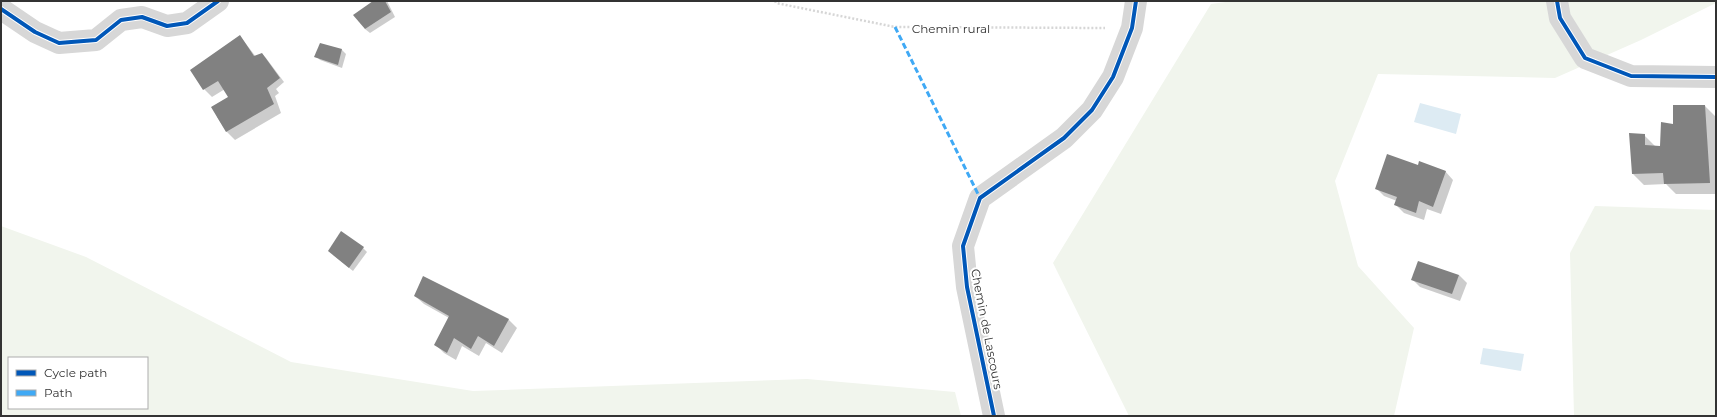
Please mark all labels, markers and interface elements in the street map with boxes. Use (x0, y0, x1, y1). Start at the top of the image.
street label: Chemin rural (912, 21, 990, 36)
street label: Chemin de Lascours (968, 267, 1006, 391)
legend (8, 357, 148, 409)
text: Cycle path (44, 365, 107, 380)
text: Path (44, 385, 73, 400)

